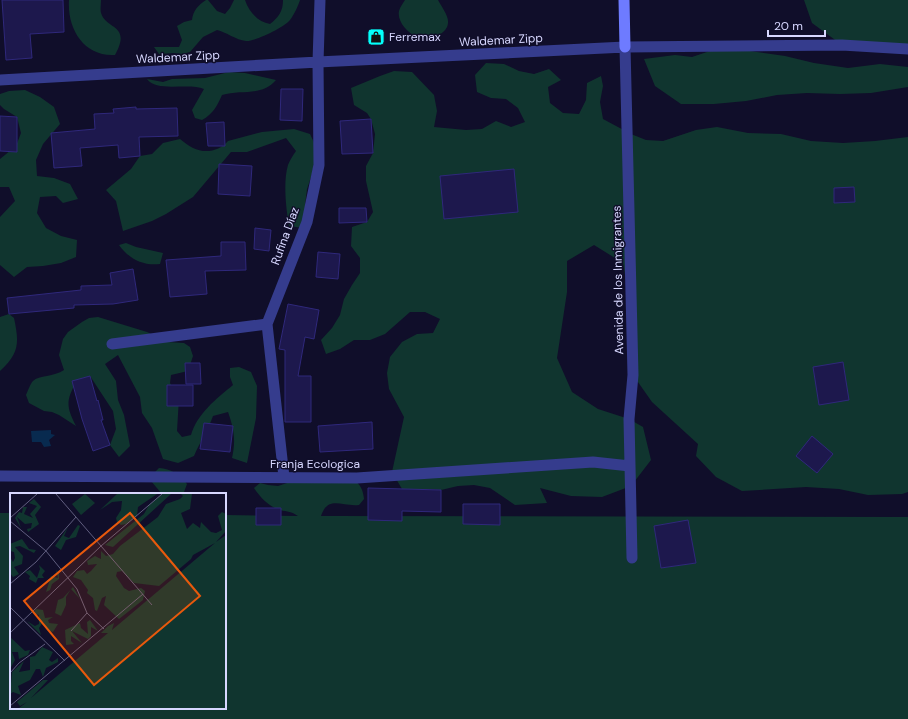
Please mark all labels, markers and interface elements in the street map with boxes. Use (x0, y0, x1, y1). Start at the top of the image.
scale bar (768, 12, 825, 38)
text: 20 m (774, 18, 803, 34)
shop icon: Ferremax (366, 27, 386, 47)
place label: Ferremax (389, 29, 441, 45)
street label: Waldemar Zipp (459, 30, 543, 50)
street label: Waldemar Zipp (136, 47, 220, 67)
street label: Rufina Díaz (267, 205, 303, 267)
street label: Avenida de los Inmigrantes (609, 205, 627, 355)
street label: Franja Ecologica (270, 456, 360, 472)
inset map (10, 493, 226, 709)

